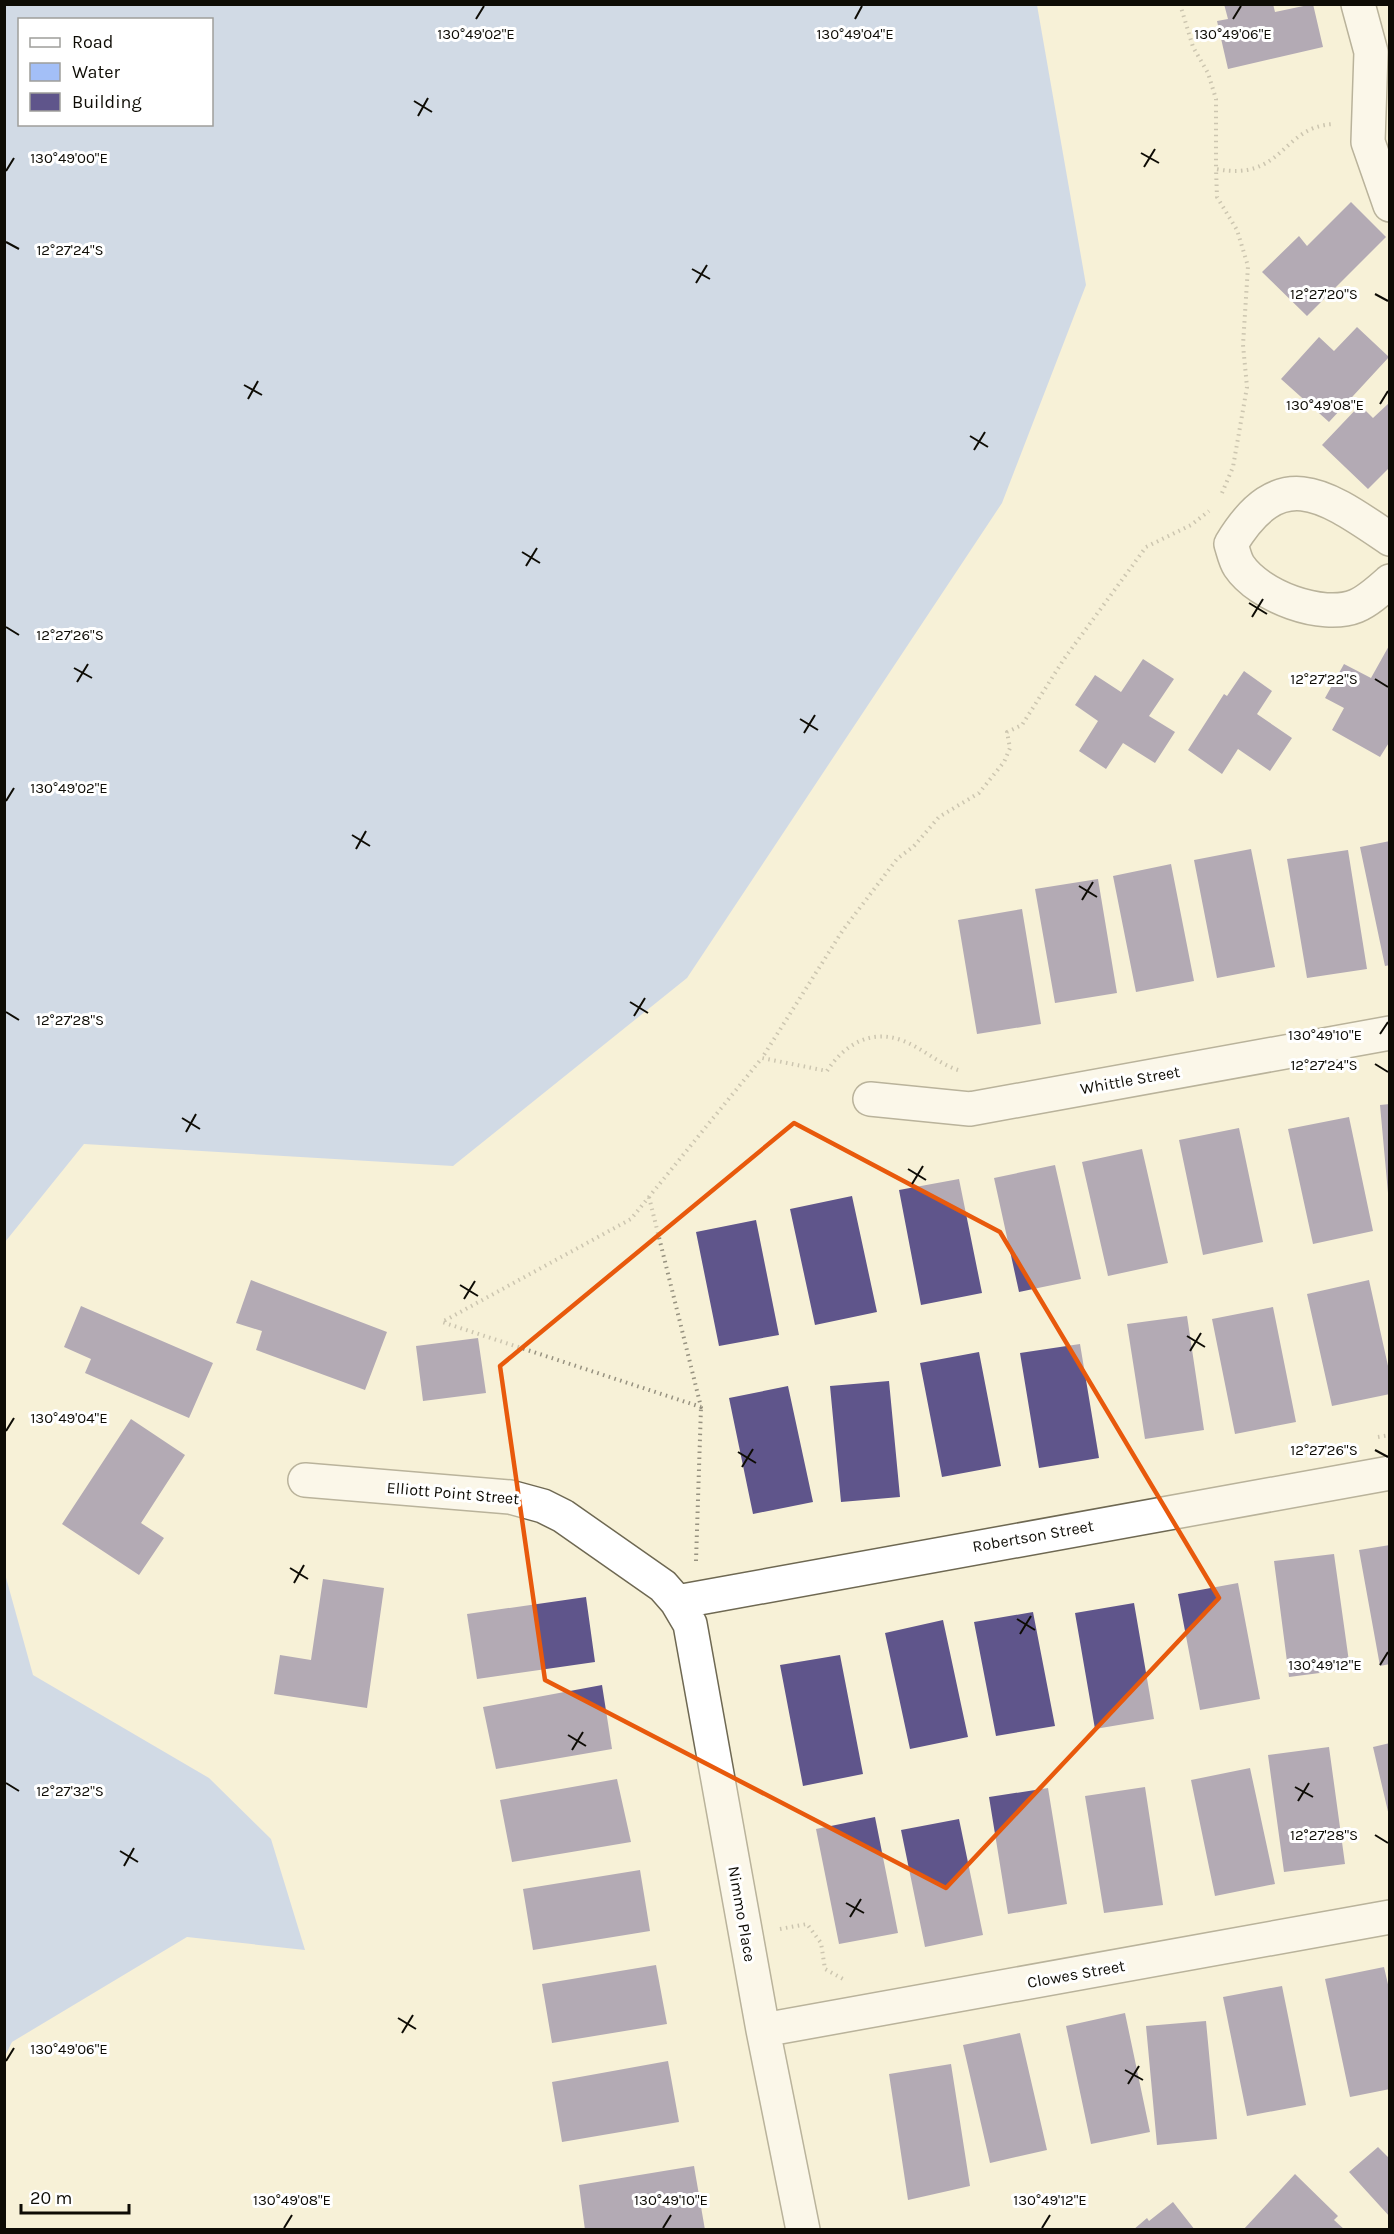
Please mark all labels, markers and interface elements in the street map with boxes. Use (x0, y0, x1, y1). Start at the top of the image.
legend (18, 18, 213, 126)
text: 130°49'02"E (437, 25, 515, 43)
text: 130°49'04"E (816, 25, 894, 43)
text: 130°49'06"E (1194, 25, 1272, 43)
text: Road (72, 31, 113, 53)
text: Water (72, 61, 120, 83)
text: Building (72, 91, 142, 113)
text: 130°49'00"E (30, 149, 108, 167)
text: 12°27'24"S (36, 241, 104, 259)
text: 12°27'20"S (1290, 285, 1358, 303)
text: 130°49'08"E (1286, 396, 1364, 414)
text: 12°27'26"S (36, 626, 104, 644)
text: 12°27'22"S (1290, 670, 1358, 688)
text: 130°49'02"E (30, 779, 108, 797)
text: 12°27'28"S (36, 1011, 104, 1029)
text: 130°49'10"E (1288, 1026, 1362, 1044)
text: 12°27'24"S (1290, 1056, 1358, 1074)
street label: Whittle Street (1079, 1062, 1181, 1098)
text: 130°49'04"E (30, 1409, 108, 1427)
text: 12°27'26"S (1290, 1441, 1358, 1459)
street label: Elliott Point Street (386, 1478, 520, 1508)
street label: Robertson Street (971, 1516, 1095, 1556)
text: 130°49'12"E (1288, 1656, 1362, 1674)
text: 12°27'32"S (36, 1782, 104, 1800)
text: 12°27'28"S (1290, 1826, 1358, 1844)
street label: Nimmo Place (724, 1865, 760, 1963)
street label: Clowes Street (1026, 1956, 1126, 1992)
text: 130°49'06"E (30, 2040, 108, 2058)
scale bar (21, 2177, 129, 2215)
text: 20 m (30, 2187, 72, 2209)
text: 130°49'08"E (253, 2191, 331, 2209)
text: 130°49'10"E (634, 2191, 708, 2209)
text: 130°49'12"E (1013, 2191, 1087, 2209)

